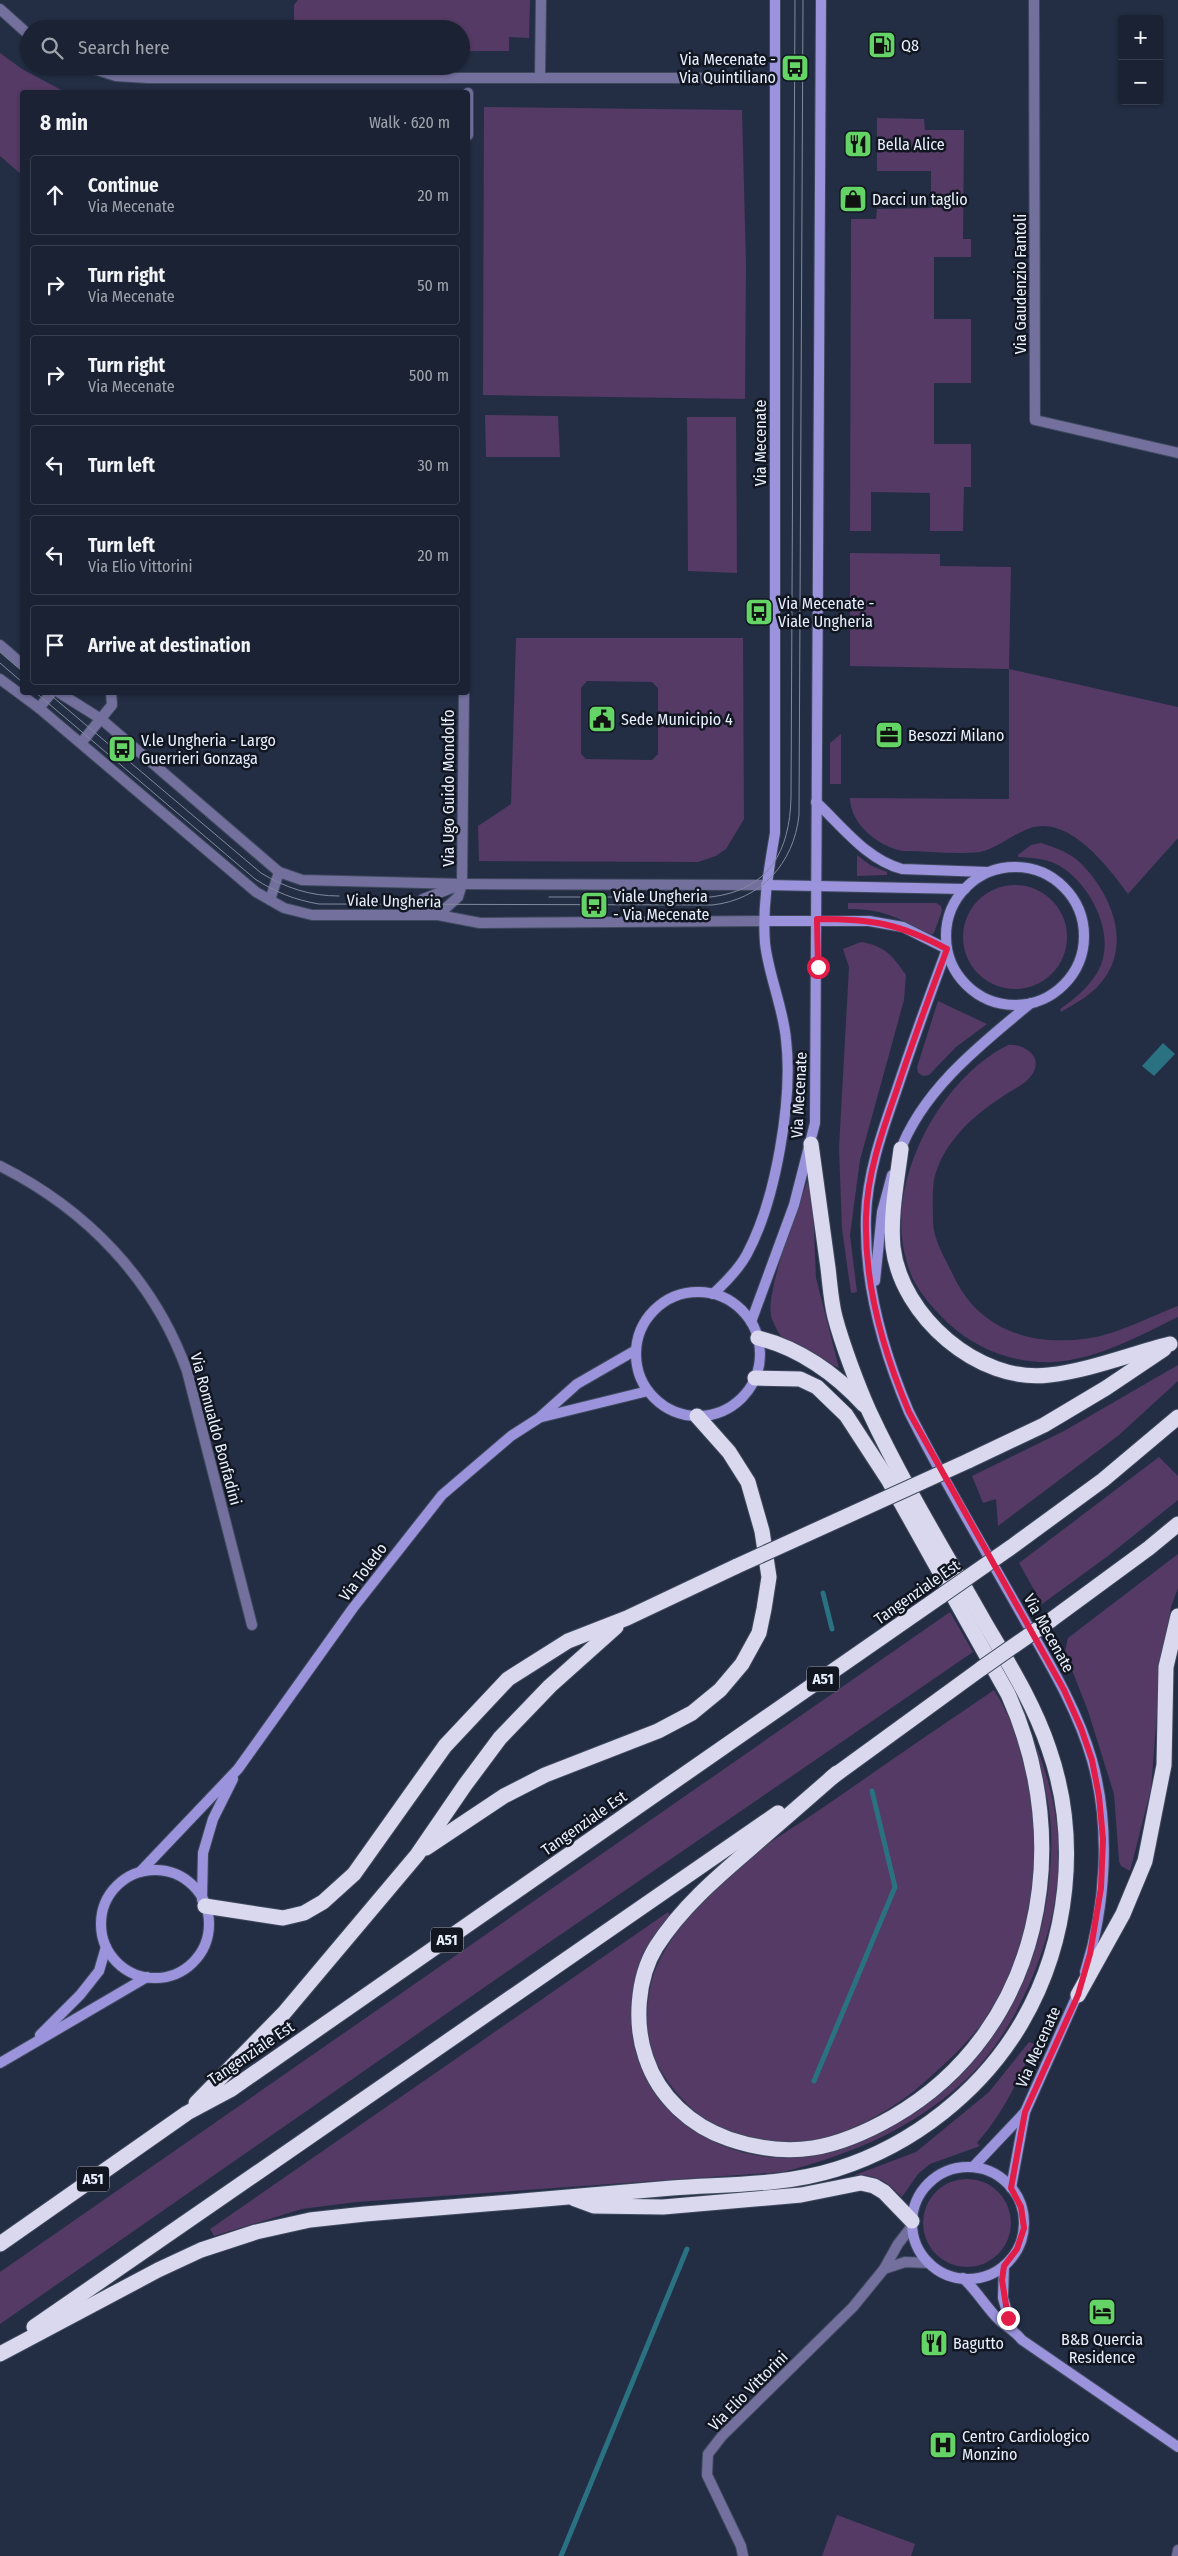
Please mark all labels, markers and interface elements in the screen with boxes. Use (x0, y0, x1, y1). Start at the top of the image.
map controls (1118, 15, 1163, 105)
button: + (1118, 15, 1163, 60)
search box (20, 20, 470, 75)
fuel station icon: Q8 (867, 30, 897, 60)
icon: search (38, 34, 66, 62)
text: Search here (78, 36, 170, 59)
place label: Q8 (901, 36, 919, 55)
place label: Via Mecenate - Via Quintiliano (679, 50, 776, 87)
bus stop icon: Via Mecenate - Via Quintiliano (780, 53, 810, 83)
button: − (1118, 60, 1163, 105)
text: 8 min (40, 110, 88, 136)
text: Walk · 620 m (369, 113, 450, 132)
restaurant icon: Bella Alice (843, 129, 873, 159)
place label: Bella Alice (877, 135, 945, 154)
text: Continue (88, 174, 159, 197)
icon: ahead (41, 181, 69, 209)
shop icon: Dacci un taglio (838, 184, 868, 214)
text: 20 m (418, 186, 449, 205)
place label: Dacci un taglio (872, 190, 968, 209)
text: Via Mecenate (88, 197, 175, 216)
street label: Via Gaudenzio Fantoli (1011, 214, 1030, 354)
text: Turn right (88, 264, 165, 287)
icon: right (41, 271, 69, 299)
text: 50 m (417, 276, 449, 295)
text: Via Mecenate (88, 287, 175, 306)
text: Turn right (88, 354, 165, 377)
icon: right (41, 361, 69, 389)
text: 500 m (409, 366, 449, 385)
text: Via Mecenate (88, 377, 175, 396)
street label: Via Mecenate (751, 400, 770, 486)
icon: left (41, 451, 69, 479)
text: Turn left (88, 454, 155, 477)
text: 30 m (417, 456, 449, 475)
text: Turn left (88, 534, 155, 557)
icon: left (41, 541, 69, 569)
text: 20 m (418, 546, 449, 565)
text: Via Elio Vittorini (88, 557, 193, 576)
place label: Via Mecenate - Viale Ungheria (778, 594, 874, 631)
bus stop icon: Via Mecenate - Viale Ungheria (744, 597, 774, 627)
icon: arrive (41, 631, 69, 659)
text: Arrive at destination (88, 634, 251, 657)
public building icon: Sede Municipio 4 (587, 704, 617, 734)
street label: Via Ugo Guido Mondolfo (439, 709, 458, 867)
place label: Sede Municipio 4 (621, 710, 733, 729)
office icon: Besozzi Milano (874, 720, 904, 750)
place label: Besozzi Milano (908, 726, 1004, 745)
place label: V.le Ungheria - Largo Guerrieri Gonzaga (141, 731, 276, 768)
bus stop icon: V.le Ungheria - Largo Guerrieri Gonzaga (107, 734, 137, 764)
place label: Viale Ungheria - Via Mecenate (613, 887, 709, 924)
bus stop icon: Viale Ungheria - Via Mecenate (579, 890, 609, 920)
street label: Viale Ungheria (346, 891, 442, 911)
route start (807, 956, 830, 979)
street label: Via Mecenate (787, 1051, 811, 1139)
street label: Via Romualdo Bonfadini (187, 1351, 245, 1507)
street label: Via Toledo (335, 1539, 391, 1605)
street label: Tangenziale Est (871, 1555, 964, 1628)
street label: Via Mecenate (1020, 1590, 1078, 1676)
road number: A51 (807, 1666, 839, 1692)
street label: Tangenziale Est (538, 1786, 631, 1859)
road number: A51 (431, 1928, 463, 1952)
street label: Via Mecenate (1012, 2003, 1064, 2090)
street label: Tangenziale Est (204, 2017, 298, 2089)
road number: A51 (77, 2166, 109, 2192)
hotel icon: B&B Quercia Residence (1087, 2297, 1117, 2327)
route end (997, 2307, 1020, 2330)
restaurant icon: Bagutto (919, 2328, 949, 2358)
place label: B&B Quercia Residence (1061, 2330, 1143, 2367)
place label: Bagutto (953, 2334, 1004, 2353)
street label: Via Elio Vittorini (704, 2347, 792, 2435)
place label: Centro Cardiologico Monzino (962, 2427, 1090, 2464)
hospital icon: Centro Cardiologico Monzino (928, 2430, 958, 2460)

